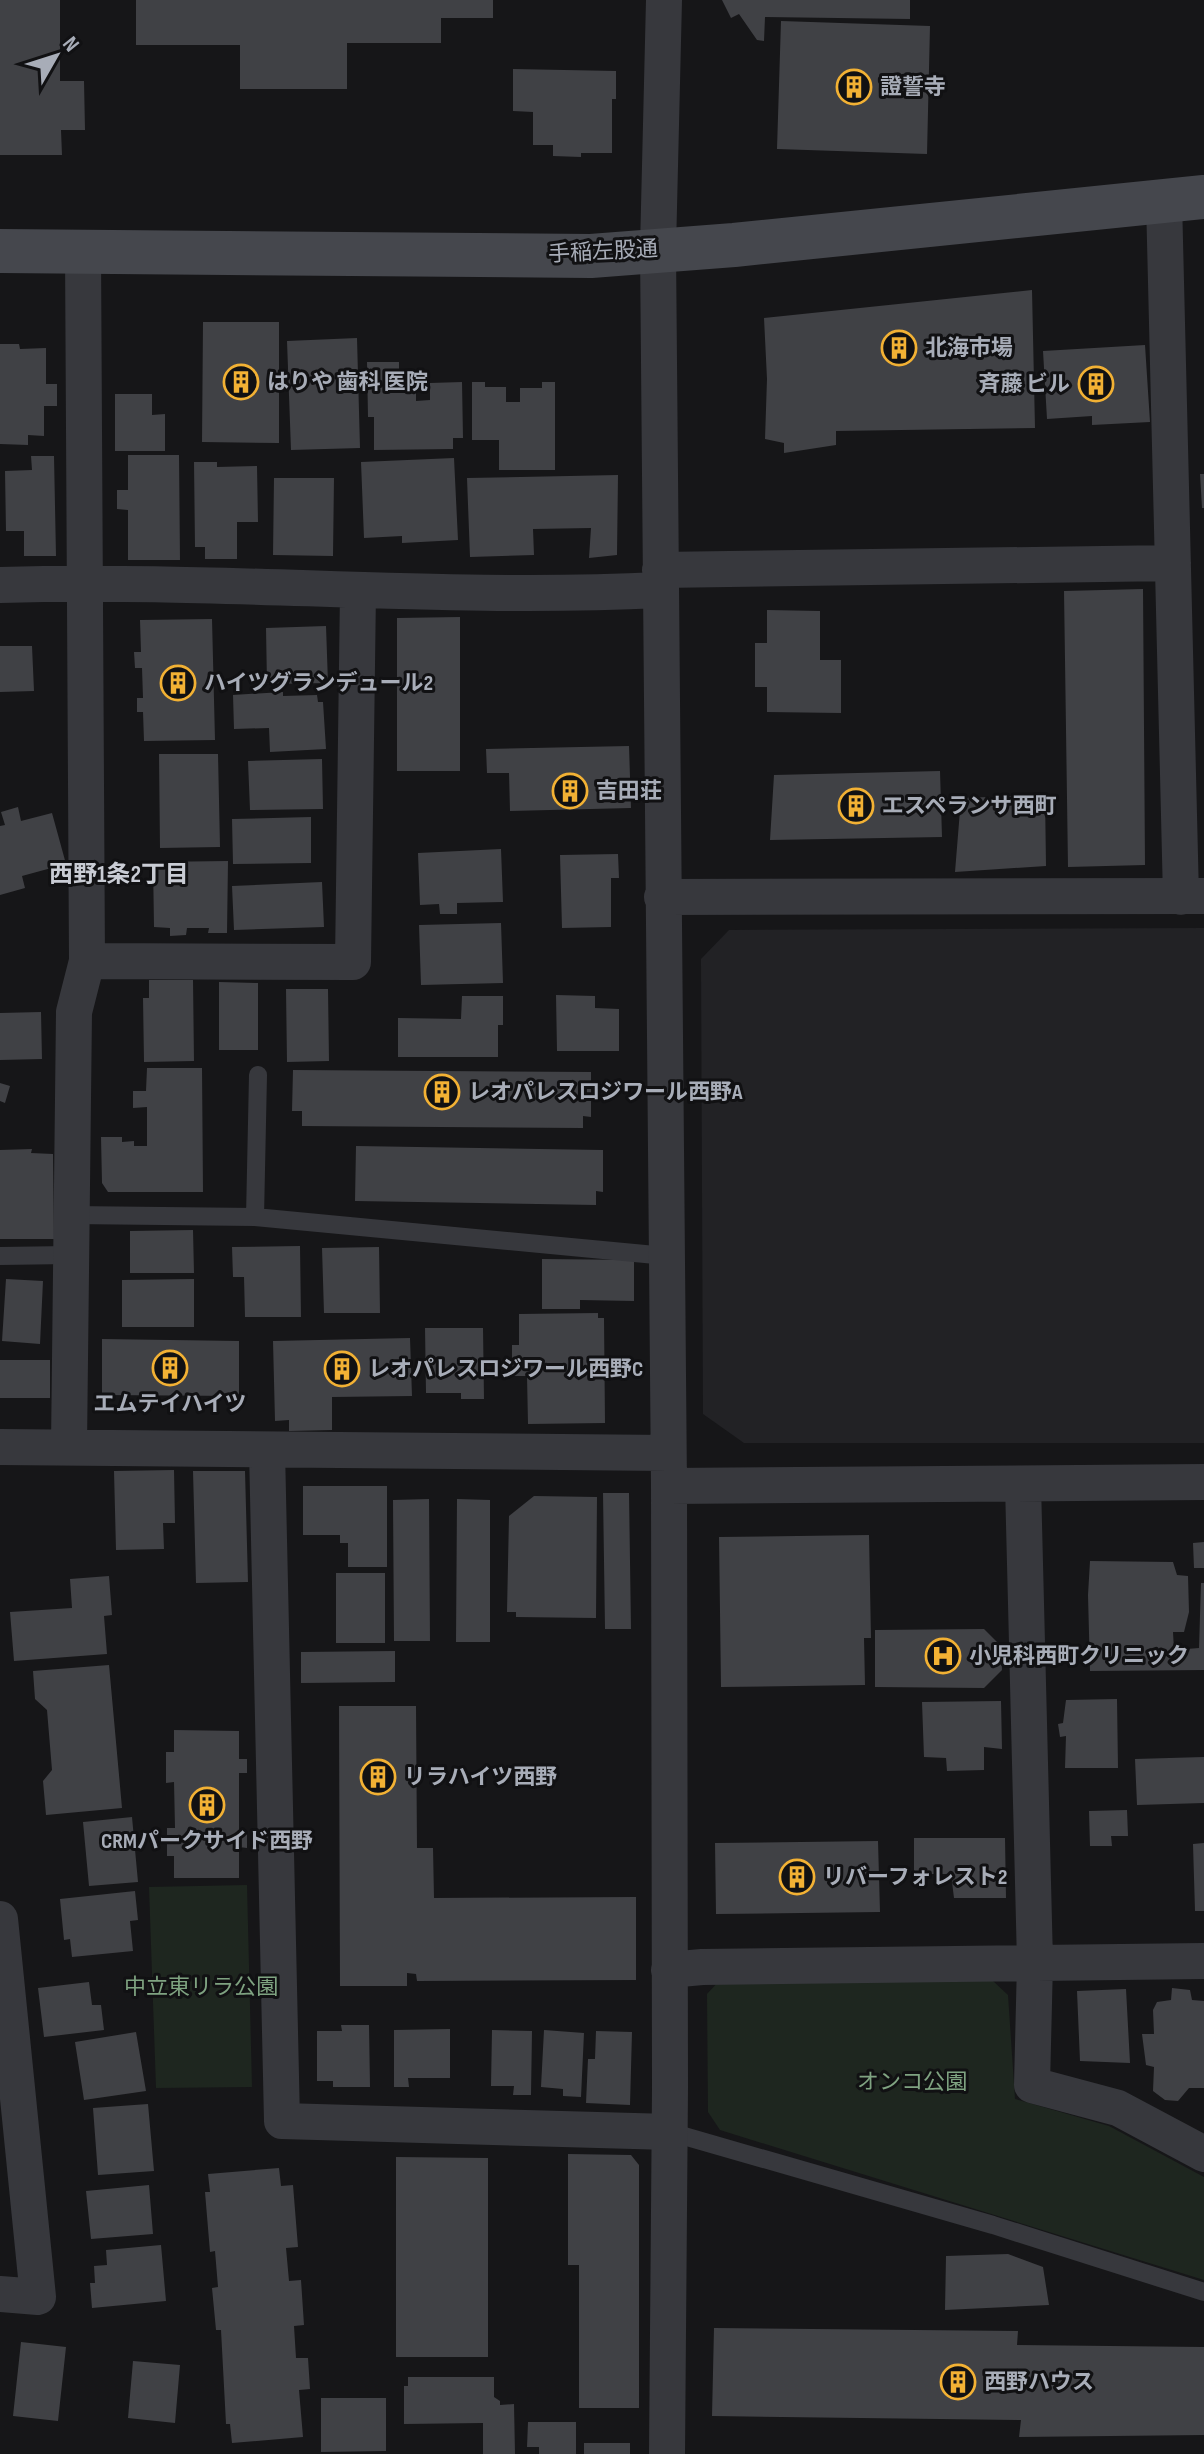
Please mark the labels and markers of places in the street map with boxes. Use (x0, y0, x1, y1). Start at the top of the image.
building icon: 證誓寺 (835, 68, 873, 106)
place label: 證誓寺 (880, 74, 946, 101)
building icon: 北海市場 (880, 329, 918, 367)
place label: 北海市場 (925, 335, 1013, 362)
building icon: はりや 歯科 医院 (222, 363, 260, 401)
building icon: 斉藤 ビル (1077, 365, 1115, 403)
place label: はりや 歯科 医院 (267, 369, 428, 396)
place label: 斉藤 ビル (979, 371, 1070, 398)
building icon: ハイツグランデュール2 (159, 664, 197, 702)
place label: ハイツグランデュール2 (204, 670, 433, 697)
building icon: 吉田荘 (551, 772, 589, 810)
place label: 吉田荘 (596, 778, 662, 805)
building icon: エスペランサ西町 (837, 787, 875, 825)
place label: エスペランサ西町 (882, 793, 1056, 820)
building icon: レオパレスロジワール西野A (423, 1073, 461, 1111)
place label: レオパレスロジワール西野A (468, 1079, 743, 1106)
building icon: エムテイハイツ (151, 1349, 189, 1387)
building icon: レオパレスロジワール西野C (323, 1350, 361, 1388)
place label: レオパレスロジワール西野C (368, 1356, 643, 1383)
place label: エムテイハイツ (93, 1391, 247, 1418)
hospital icon: 小児科西町クリニック (924, 1637, 962, 1675)
place label: 小児科西町クリニック (969, 1643, 1189, 1670)
building icon: リラハイツ西野 (359, 1758, 397, 1796)
place label: リラハイツ西野 (404, 1764, 557, 1791)
building icon: CRMパークサイド西野 (188, 1786, 226, 1824)
place label: CRMパークサイド西野 (101, 1828, 313, 1855)
building icon: リバーフォレスト2 (778, 1858, 816, 1896)
place label: リバーフォレスト2 (823, 1864, 1007, 1891)
building icon: 西野ハウス (939, 2363, 977, 2401)
place label: 西野ハウス (984, 2369, 1094, 2396)

